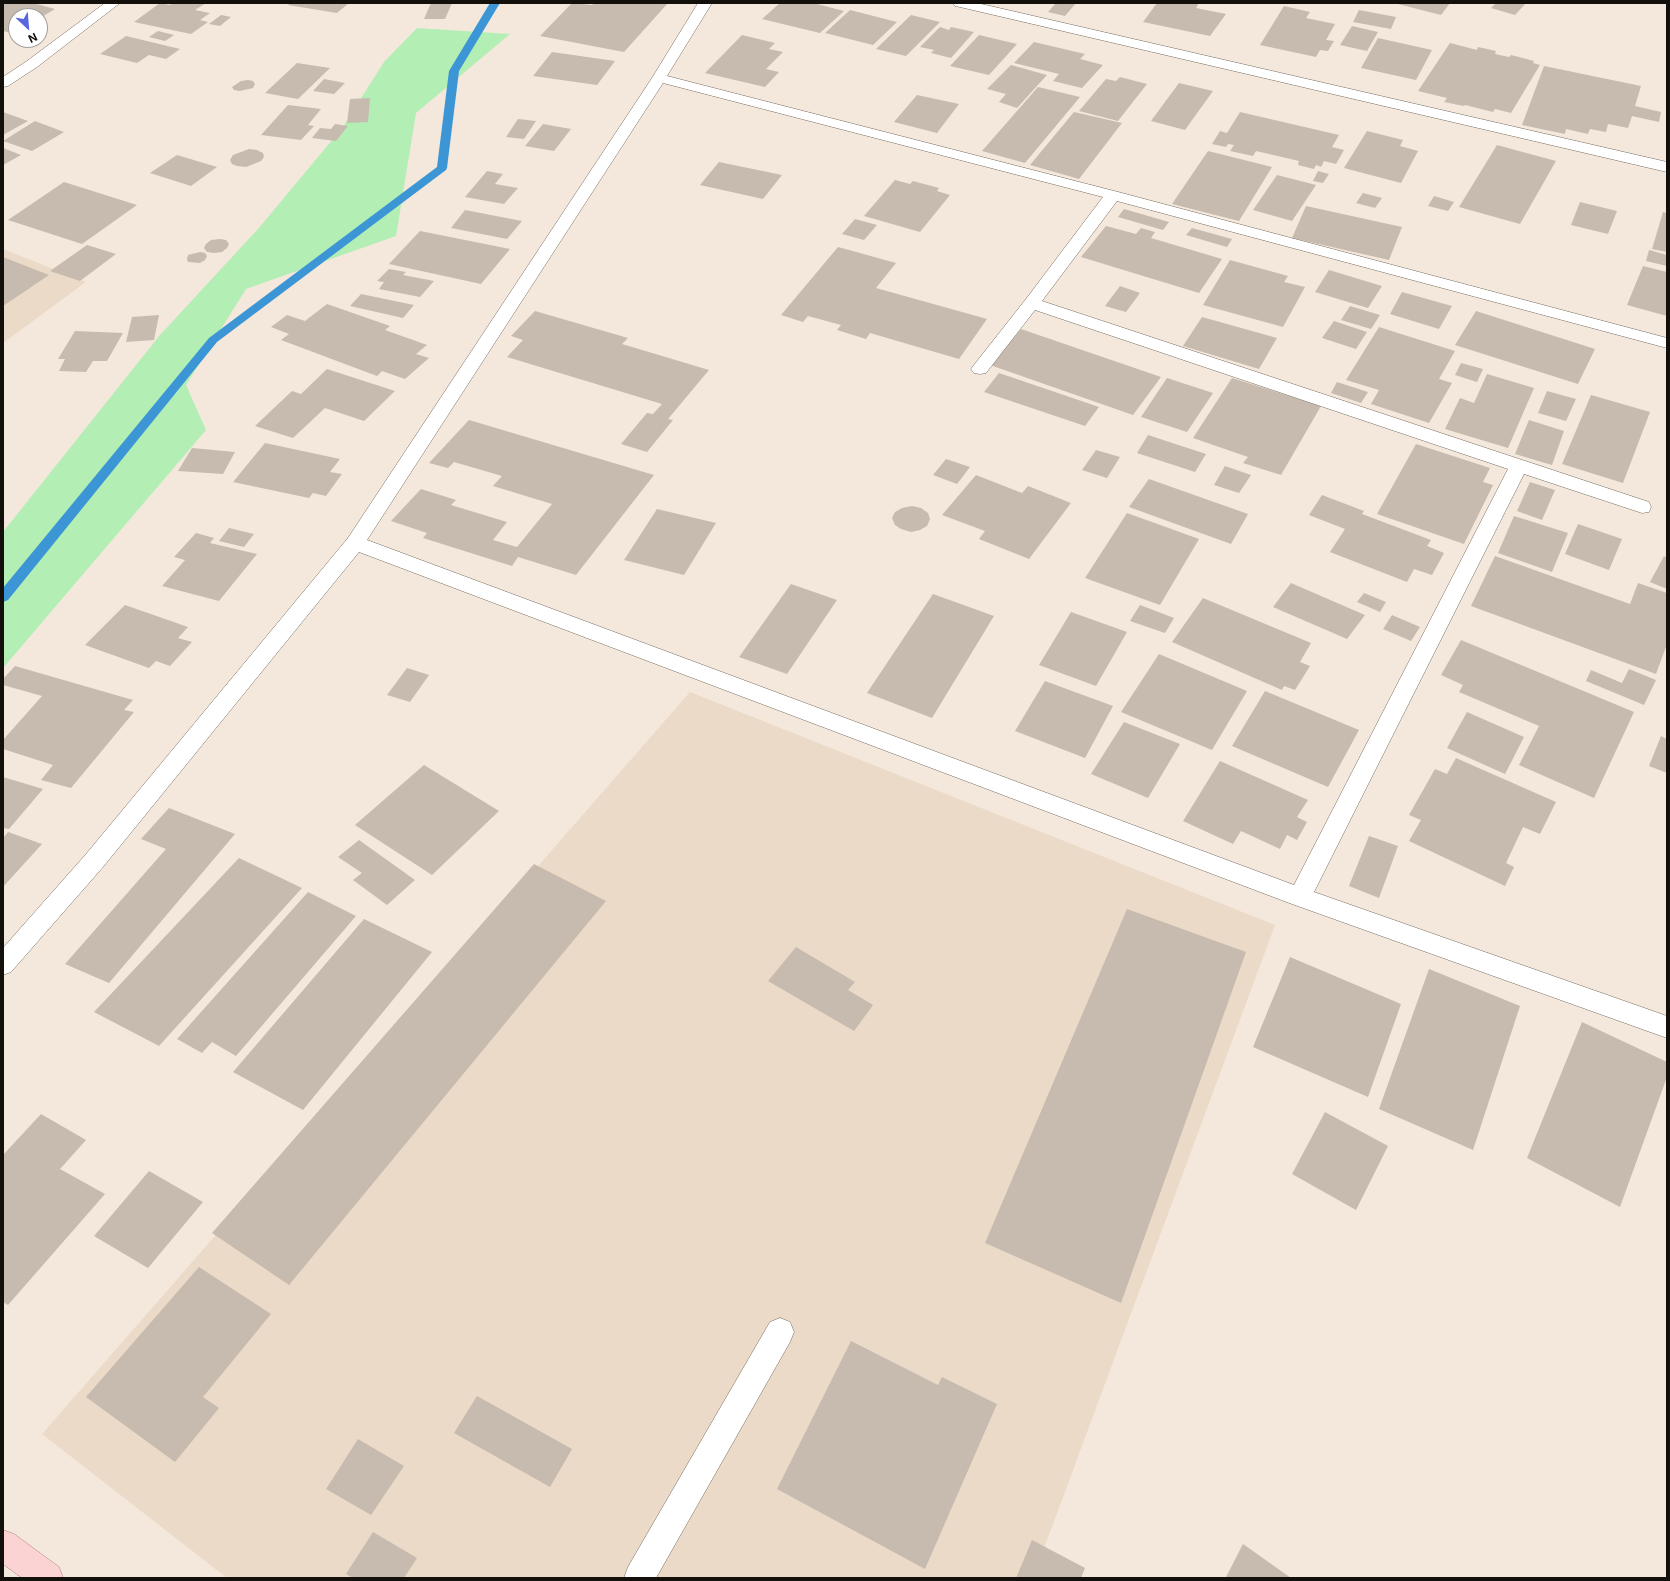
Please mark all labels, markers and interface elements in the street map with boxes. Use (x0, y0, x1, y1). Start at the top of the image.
north arrow (8, 8, 48, 48)
text: N (26, 30, 40, 46)

